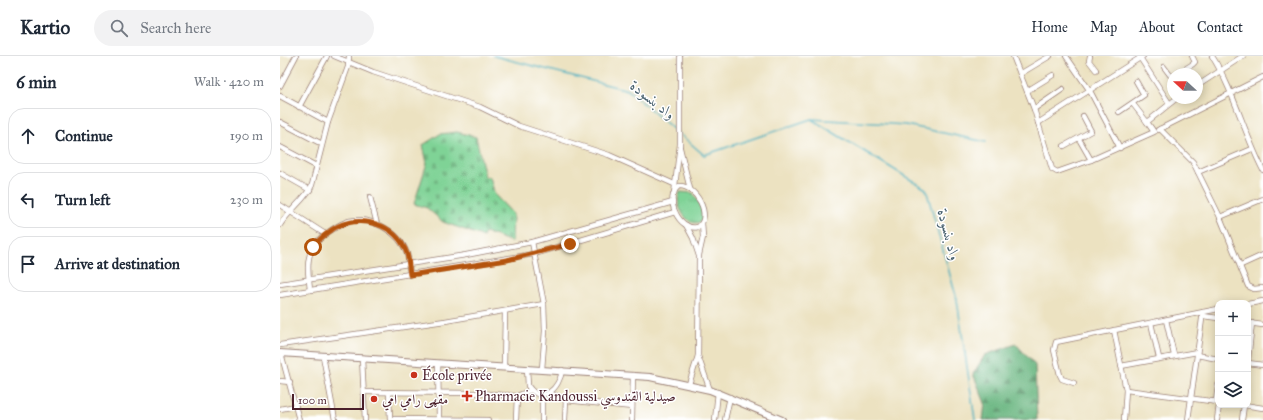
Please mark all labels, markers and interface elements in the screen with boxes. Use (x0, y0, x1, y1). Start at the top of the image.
search box (94, 10, 374, 46)
text: Kartio (20, 16, 70, 39)
icon: search (108, 17, 130, 39)
text: Search here (140, 19, 211, 37)
text: Home (1031, 19, 1068, 36)
text: Map (1090, 19, 1117, 36)
text: About (1139, 19, 1175, 36)
text: Contact (1197, 19, 1243, 36)
north arrow (1167, 68, 1203, 104)
text: 6 min (16, 72, 57, 93)
text: Walk · 420 m (194, 74, 264, 90)
water label: واد بنسودة (626, 76, 679, 123)
icon: ahead (17, 125, 39, 147)
text: Continue (55, 127, 113, 145)
text: 190 m (230, 128, 263, 144)
icon: left (17, 189, 39, 211)
text: Turn left (55, 191, 111, 209)
text: 230 m (230, 192, 263, 208)
water label: واد بنسودة (933, 206, 964, 263)
route end (561, 235, 579, 253)
route start (304, 238, 322, 256)
icon: arrive (17, 253, 39, 275)
text: Arrive at destination (55, 255, 180, 273)
map controls (1215, 300, 1251, 408)
button: + (1215, 300, 1251, 336)
button: − (1215, 336, 1251, 372)
place label: École privée (422, 365, 492, 384)
marker: École privée (409, 370, 419, 380)
button: layers (1215, 372, 1251, 408)
place label: Pharmacie Kandoussi صيدلية القندوسي (475, 388, 676, 410)
place label: مقهى رامي امي (382, 391, 448, 411)
marker: Pharmacie Kandoussi صيدلية القندوسي (462, 391, 472, 401)
scale bar (292, 392, 364, 411)
text: 100 m (298, 394, 327, 407)
marker: مقهى رامي امي (369, 394, 379, 404)

